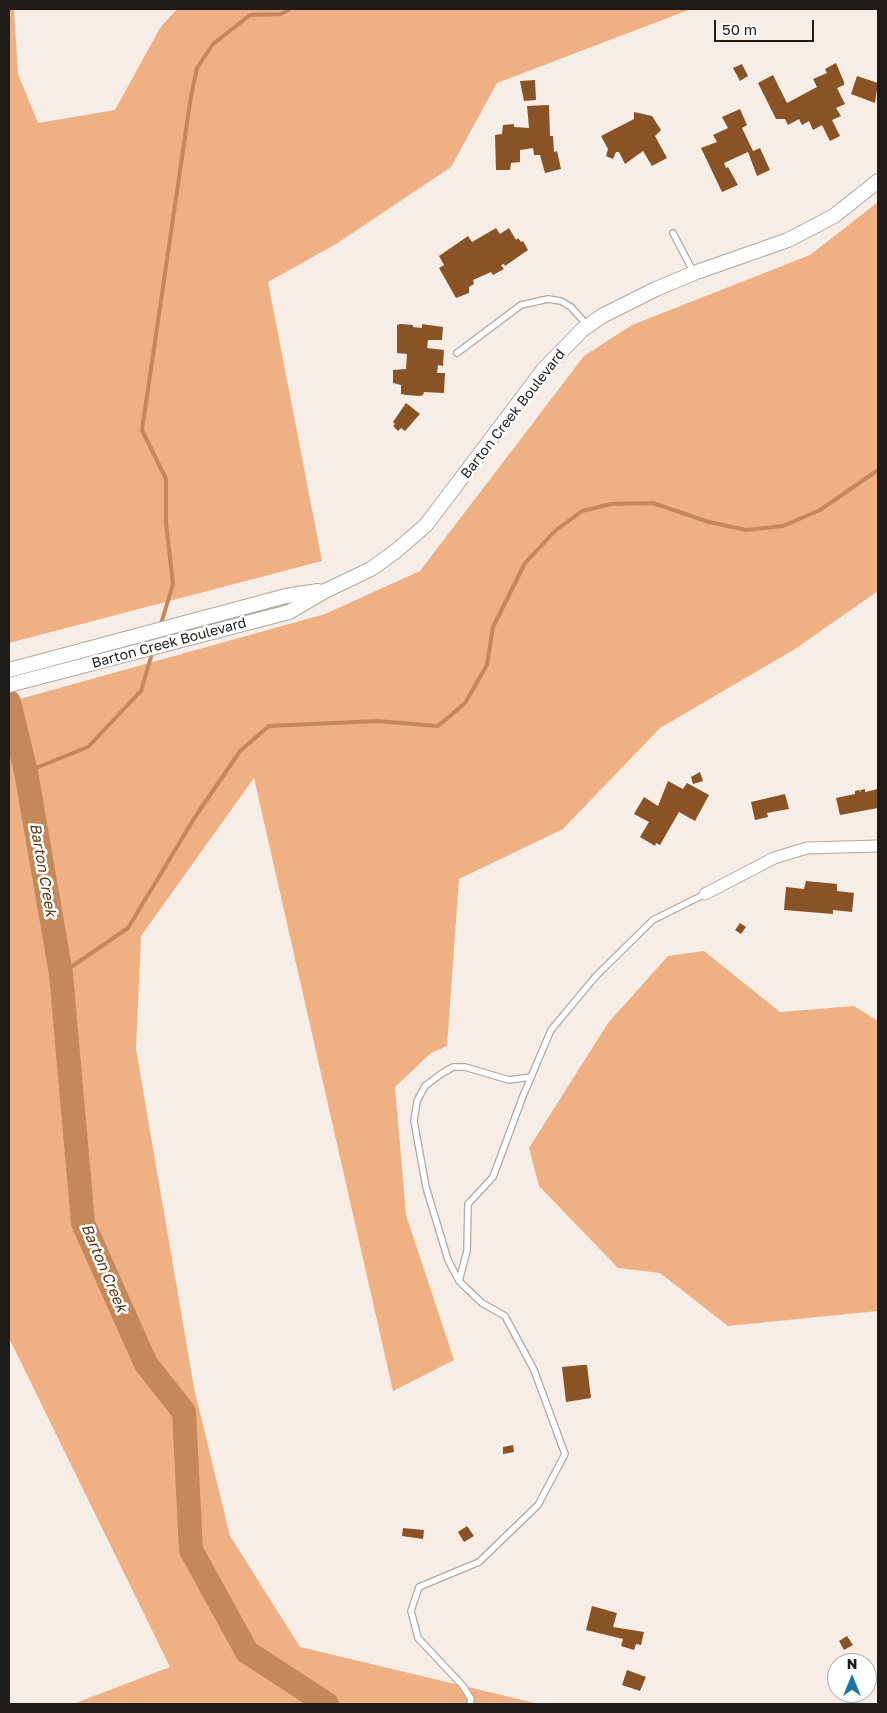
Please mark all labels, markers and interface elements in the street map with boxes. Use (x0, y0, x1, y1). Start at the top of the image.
scale bar (717, 10, 817, 42)
text: 50 m (722, 20, 757, 38)
street label: Barton Creek Boulevard (457, 346, 569, 482)
street label: Barton Creek Boulevard (90, 614, 248, 672)
water label: Barton Creek (26, 822, 60, 918)
water label: Barton Creek (77, 1221, 131, 1315)
north arrow (827, 1653, 877, 1703)
text: N (847, 1655, 857, 1672)

